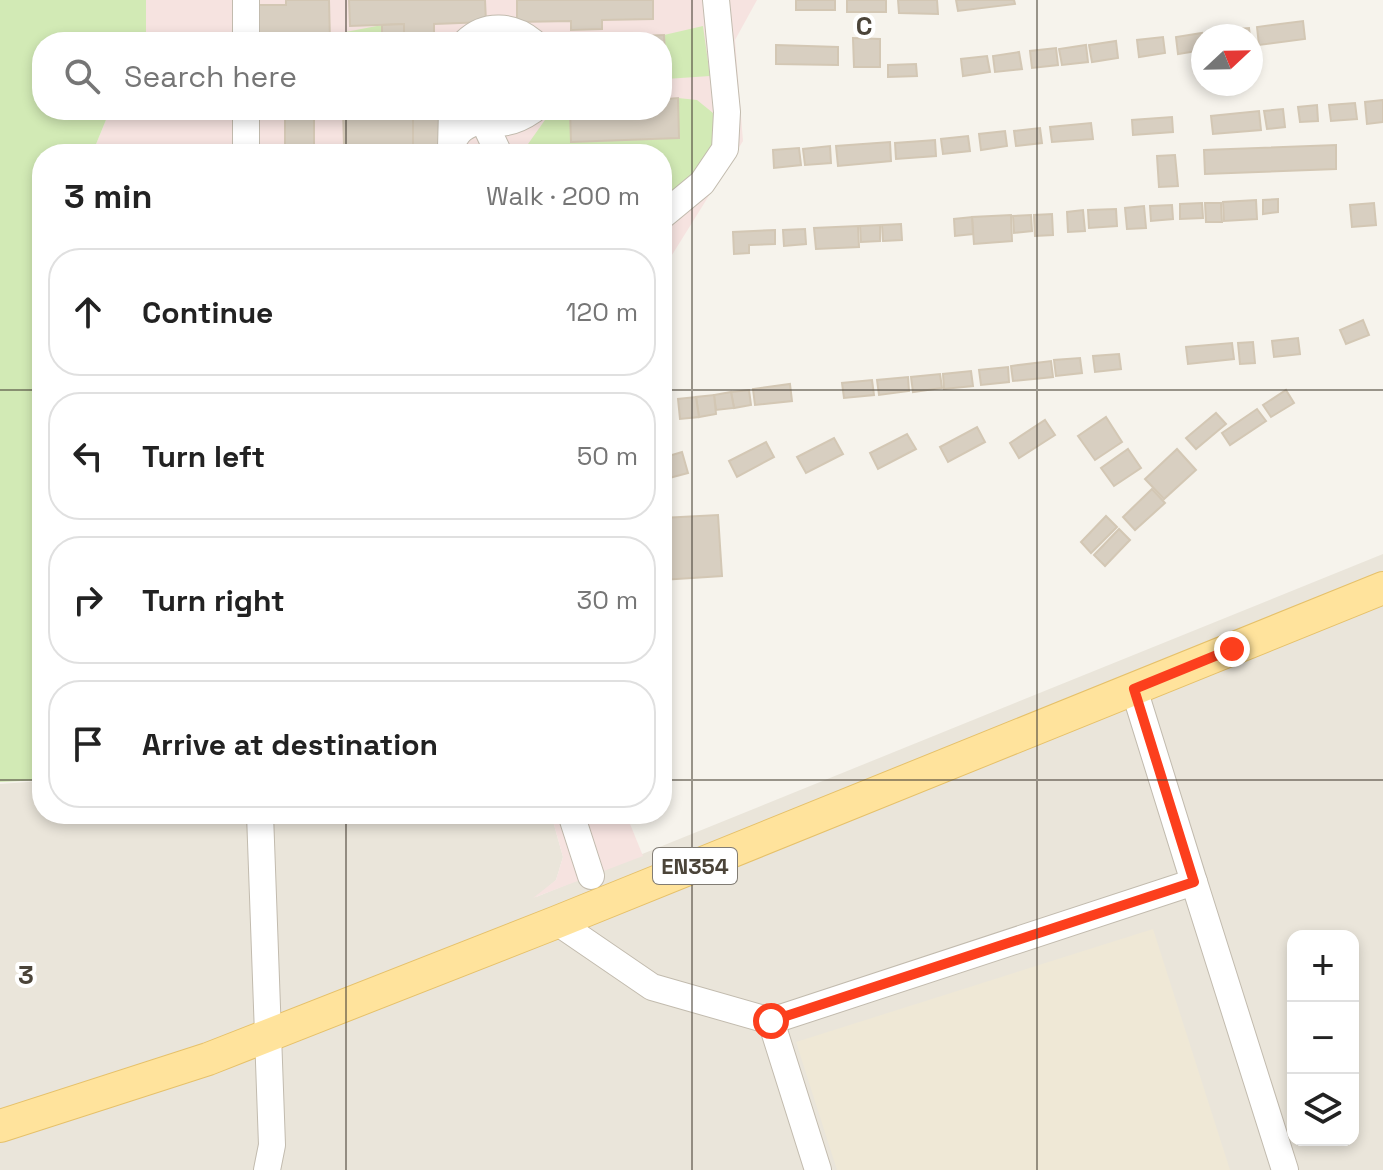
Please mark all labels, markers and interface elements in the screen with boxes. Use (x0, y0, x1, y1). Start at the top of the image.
text: C (856, 9, 872, 43)
north arrow (1191, 24, 1263, 96)
search box (32, 32, 672, 120)
icon: search (60, 54, 104, 98)
text: Search here (124, 57, 297, 96)
text: 3 min (64, 175, 152, 218)
text: Walk · 200 m (486, 179, 640, 213)
icon: ahead (66, 290, 110, 334)
text: Continue (142, 293, 273, 332)
text: 120 m (566, 295, 638, 329)
icon: left (66, 434, 110, 478)
text: Turn left (142, 437, 265, 476)
text: 50 m (577, 439, 638, 473)
icon: right (66, 578, 110, 622)
text: Turn right (142, 581, 285, 620)
text: 30 m (577, 583, 638, 617)
route end (1214, 631, 1250, 667)
icon: arrive (66, 722, 110, 766)
text: Arrive at destination (142, 725, 438, 764)
road number: EN354 (653, 848, 737, 884)
map controls (1287, 930, 1359, 1146)
button: + (1287, 930, 1359, 1002)
text: 3 (18, 958, 34, 992)
button: − (1287, 1002, 1359, 1074)
route start (753, 1003, 789, 1039)
button: layers (1287, 1074, 1359, 1146)

